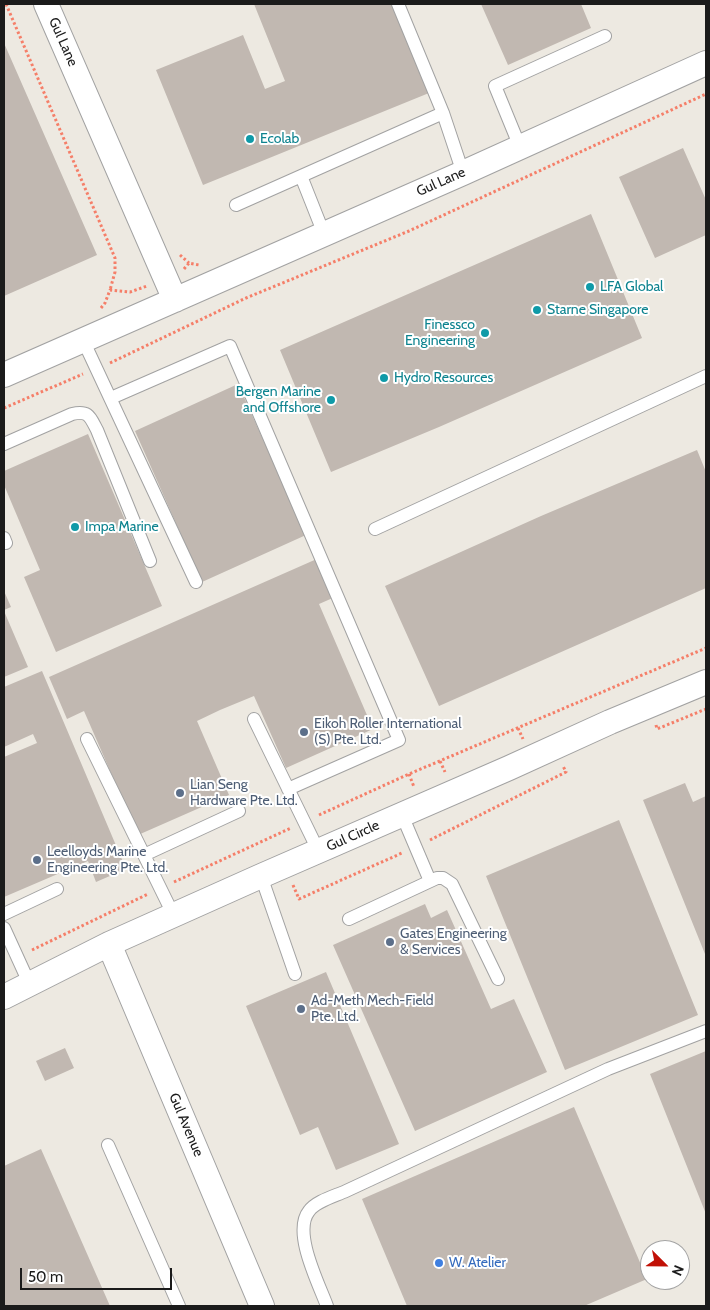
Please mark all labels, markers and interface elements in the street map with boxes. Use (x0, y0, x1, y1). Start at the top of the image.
street label: Gul Lane (45, 15, 81, 69)
place label: Ecolab (260, 131, 299, 147)
marker: Ecolab (244, 133, 256, 145)
street label: Gul Lane (414, 164, 468, 200)
place label: LFA Global (600, 279, 663, 295)
marker: LFA Global (584, 281, 596, 293)
place label: Starne Singapore (547, 302, 648, 318)
marker: Starne Singapore (531, 304, 543, 316)
place label: Finessco Engineering (405, 317, 475, 350)
marker: Finessco Engineering (479, 327, 491, 339)
place label: Hydro Resources (394, 370, 493, 386)
marker: Hydro Resources (378, 372, 390, 384)
place label: Bergen Marine and Offshore (236, 384, 321, 417)
marker: Bergen Marine and Offshore (325, 394, 337, 406)
place label: Impa Marine (85, 519, 159, 535)
marker: Impa Marine (69, 521, 81, 533)
place label: Eikoh Roller International (S) Pte. Ltd. (314, 716, 462, 749)
marker: Eikoh Roller International (S) Pte. Ltd. (298, 726, 310, 738)
place label: Lian Seng Hardware Pte. Ltd. (190, 777, 298, 810)
marker: Lian Seng Hardware Pte. Ltd. (174, 787, 186, 799)
street label: Gul Circle (324, 817, 382, 855)
place label: Leelloyds Marine Engineering Pte. Ltd. (47, 844, 168, 876)
marker: Leelloyds Marine Engineering Pte. Ltd. (31, 854, 43, 866)
place label: Gates Engineering & Services (400, 926, 507, 959)
marker: Gates Engineering & Services (384, 936, 396, 948)
place label: Ad-Meth Mech-Field Pte. Ltd. (311, 993, 434, 1026)
marker: Ad-Meth Mech-Field Pte. Ltd. (295, 1003, 307, 1015)
street label: Gul Avenue (165, 1091, 207, 1159)
north arrow (640, 1240, 690, 1290)
place label: W. Atelier (449, 1255, 506, 1271)
marker: W. Atelier (433, 1257, 445, 1269)
scale bar (22, 1258, 175, 1290)
text: N (668, 1262, 688, 1279)
text: 50 m (28, 1268, 63, 1286)

